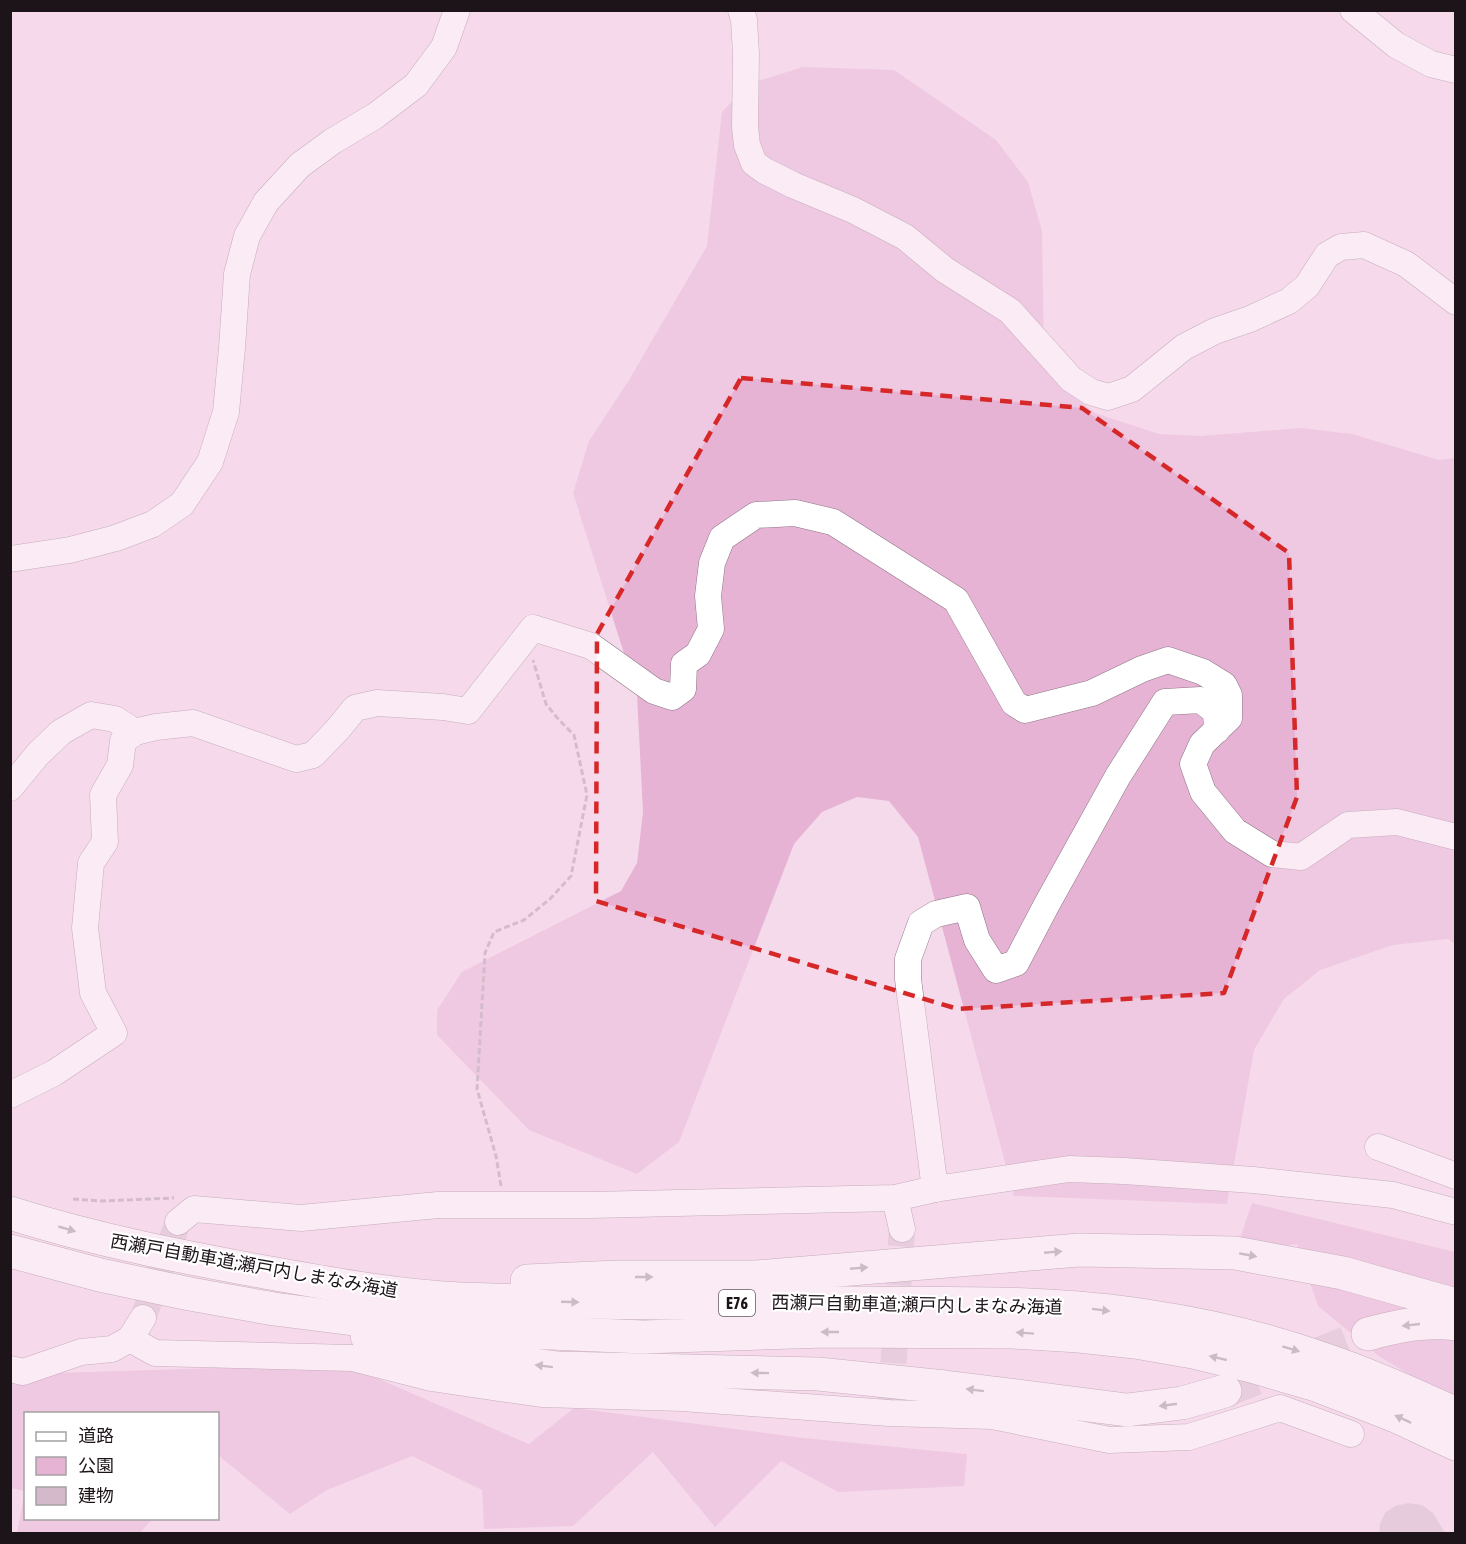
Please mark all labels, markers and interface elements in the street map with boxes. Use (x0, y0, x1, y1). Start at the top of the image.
one-way arrow (58, 1225, 76, 1234)
street label: 西瀬戸自動車道;瀬戸内しまなみ海道 (109, 1230, 399, 1301)
one-way arrow (1044, 1247, 1063, 1257)
one-way arrow (1239, 1251, 1258, 1260)
one-way arrow (850, 1264, 869, 1273)
one-way arrow (634, 1272, 653, 1282)
road number: E76 (719, 1290, 755, 1316)
street label: 西瀬戸自動車道;瀬戸内しまなみ海道 (771, 1291, 1063, 1318)
one-way arrow (560, 1297, 579, 1307)
one-way arrow (1091, 1305, 1110, 1315)
one-way arrow (1402, 1320, 1421, 1330)
one-way arrow (820, 1327, 839, 1336)
one-way arrow (1015, 1328, 1034, 1337)
one-way arrow (1282, 1345, 1300, 1354)
one-way arrow (1209, 1353, 1227, 1363)
one-way arrow (534, 1362, 553, 1371)
one-way arrow (750, 1368, 769, 1378)
one-way arrow (965, 1386, 984, 1395)
one-way arrow (1158, 1400, 1177, 1409)
legend (24, 1412, 219, 1520)
one-way arrow (1394, 1415, 1411, 1424)
text: 道路 (78, 1425, 114, 1446)
text: 公園 (78, 1455, 114, 1476)
text: 建物 (78, 1485, 114, 1506)

